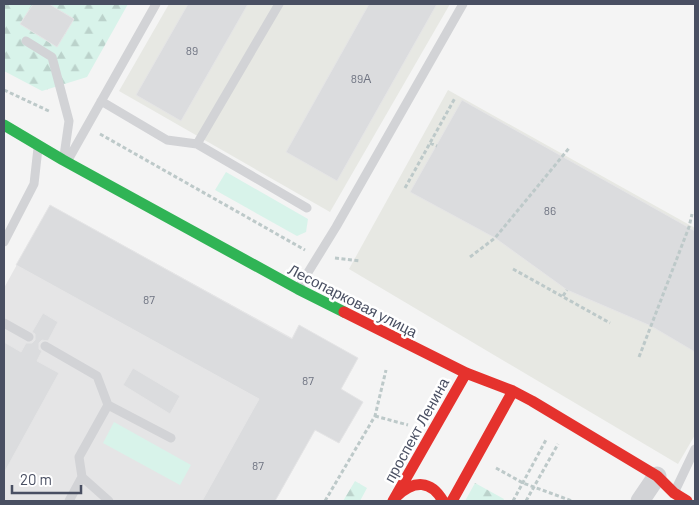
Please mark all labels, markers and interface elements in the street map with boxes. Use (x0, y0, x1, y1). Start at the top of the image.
house number: 89 (186, 43, 198, 57)
house number: 89А (351, 71, 371, 85)
house number: 86 (544, 203, 556, 217)
street label: Лесопарковая улица (285, 260, 421, 341)
house number: 87 (143, 292, 155, 306)
house number: 87 (302, 373, 314, 387)
street label: проспект Ленина (380, 374, 453, 485)
house number: 87 (252, 458, 264, 472)
scale bar (12, 462, 81, 494)
text: 20 m (20, 470, 52, 488)

